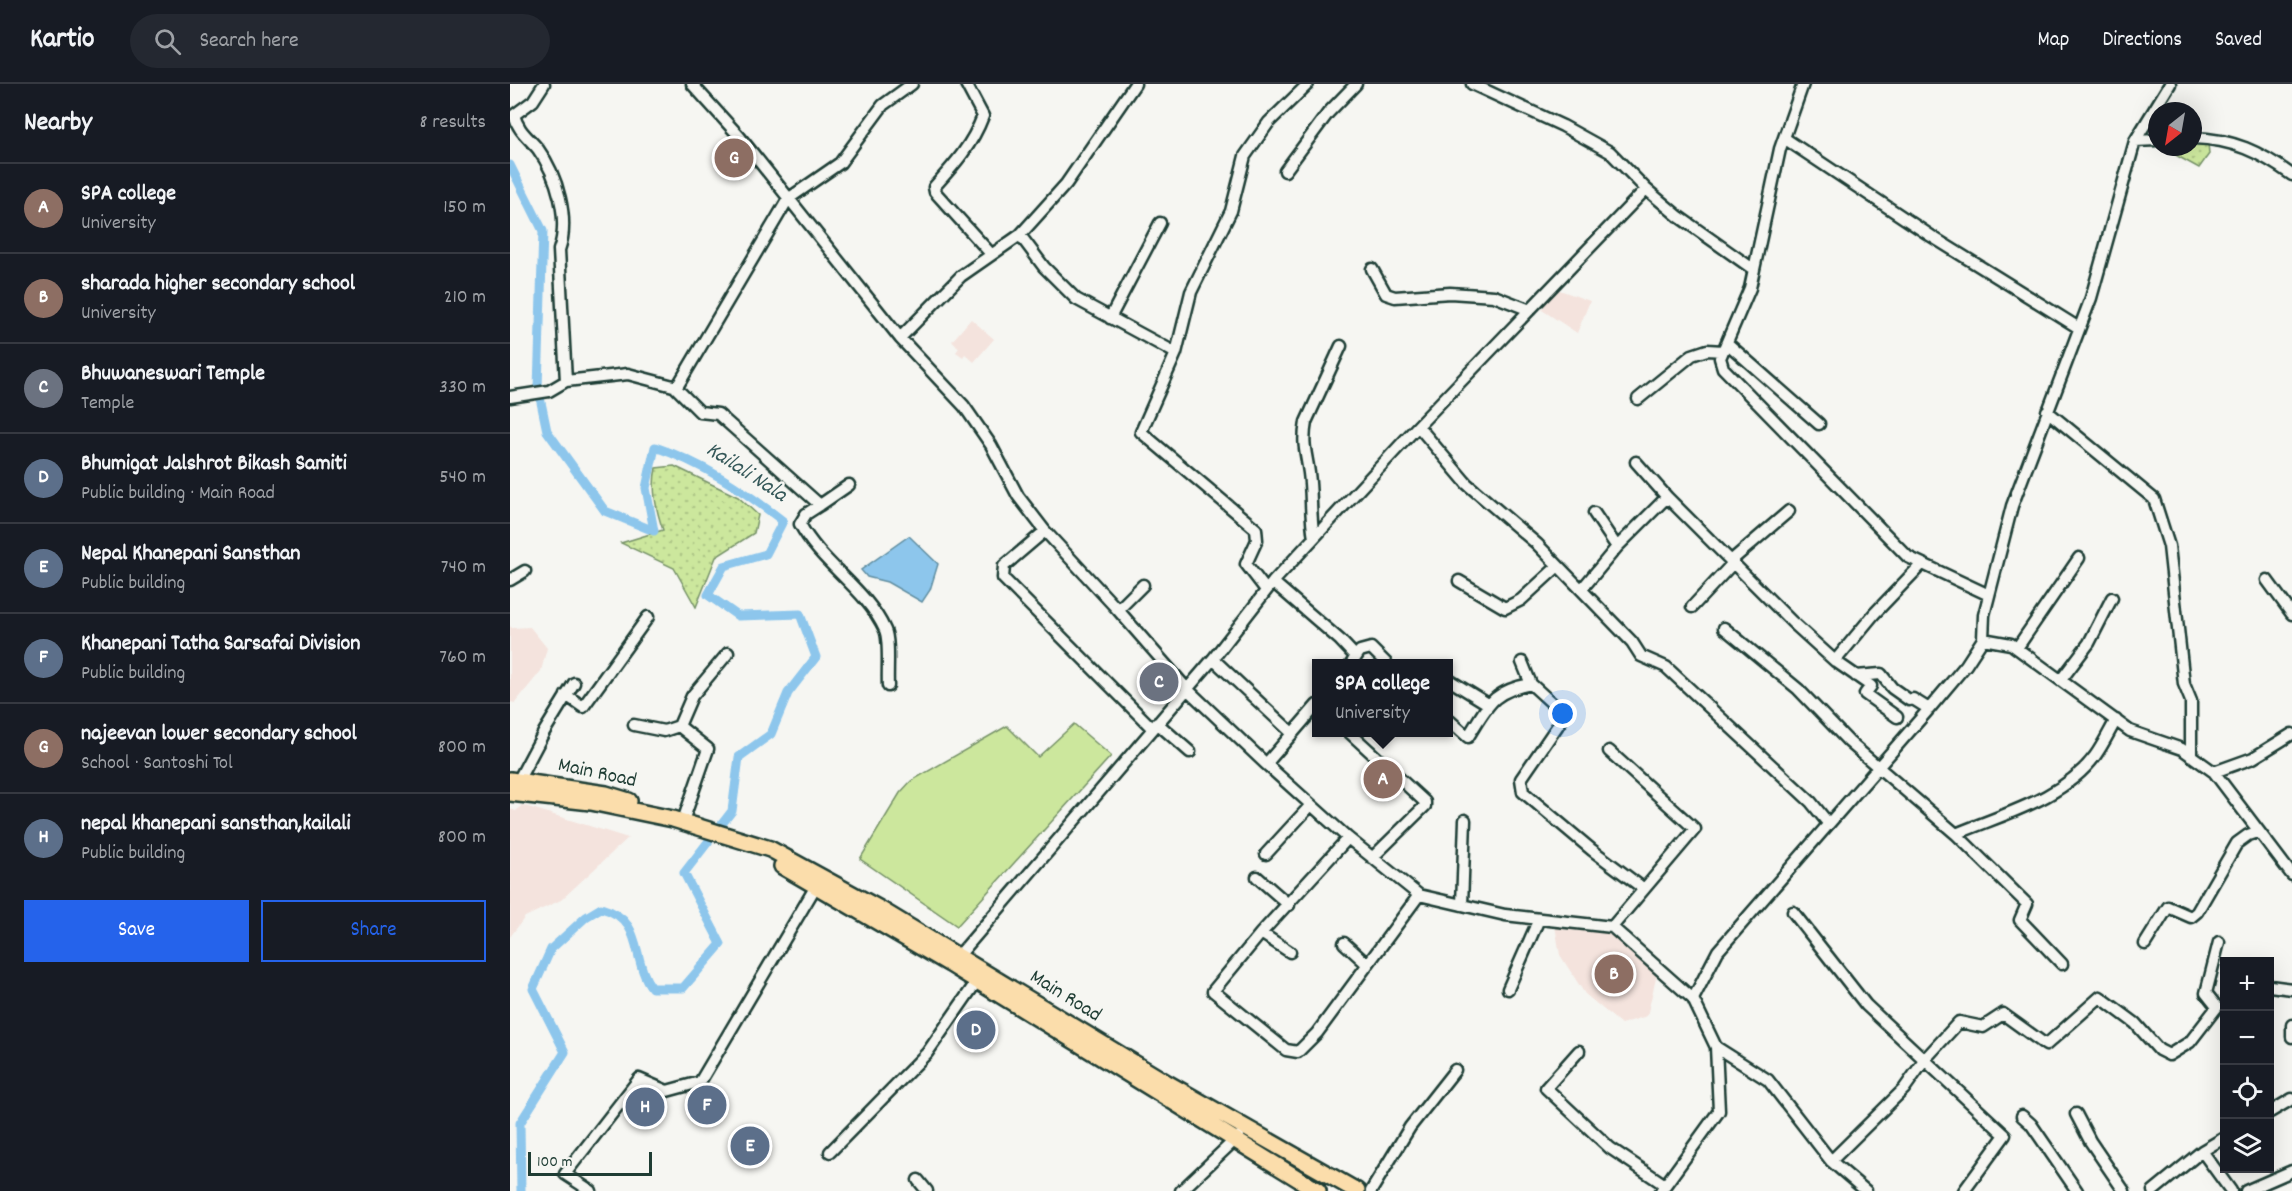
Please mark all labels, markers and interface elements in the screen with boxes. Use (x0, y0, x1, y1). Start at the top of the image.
search box (130, 14, 550, 68)
text: Kartio (30, 21, 94, 61)
icon: search (151, 25, 184, 58)
text: Search here (199, 26, 299, 57)
text: Map (2038, 26, 2069, 56)
text: Directions (2102, 26, 2182, 56)
text: Saved (2215, 26, 2262, 56)
north arrow (2148, 102, 2202, 156)
text: Nearby (24, 105, 92, 142)
text: 8 results (420, 109, 486, 137)
pin: G (714, 136, 754, 181)
text: SPA college (81, 179, 176, 210)
text: A (38, 194, 49, 222)
text: 150 m (443, 194, 486, 222)
text: University (81, 210, 156, 238)
text: sharada higher secondary school (81, 269, 355, 300)
text: B (39, 284, 48, 312)
text: 210 m (444, 284, 486, 312)
text: University (81, 300, 156, 328)
text: Bhuwaneswari Temple (81, 359, 265, 390)
text: C (39, 374, 48, 402)
text: 330 m (439, 374, 486, 402)
text: Temple (81, 390, 134, 418)
water label: Kailali Nala (699, 435, 794, 512)
text: Bhumigat Jalshrot Bikash Samiti (81, 449, 347, 480)
text: D (38, 464, 49, 492)
text: 540 m (439, 464, 486, 492)
text: Public building · Main Road (81, 480, 275, 508)
text: Nepal Khanepani Sansthan (81, 539, 301, 570)
text: E (39, 554, 48, 582)
text: 740 m (441, 554, 486, 582)
text: Public building (81, 570, 185, 598)
text: Khanepani Tatha Sarsafai Division (81, 629, 360, 660)
text: F (39, 644, 48, 672)
text: 760 m (439, 644, 486, 672)
popup (1312, 659, 1453, 737)
text: Public building (81, 660, 185, 688)
pin: C (1140, 660, 1178, 704)
text: SPA college (1335, 669, 1430, 700)
your location (1548, 699, 1577, 728)
text: University (1335, 700, 1410, 728)
text: najeevan lower secondary school (81, 719, 357, 750)
text: G (38, 734, 49, 762)
text: 800 m (438, 734, 486, 762)
text: School · Santoshi Tol (81, 750, 233, 778)
street label: Main Road (555, 751, 639, 797)
pin: A (1364, 756, 1402, 802)
text: nepal khanepani sansthan,kailali (81, 809, 351, 840)
text: H (38, 824, 49, 852)
text: 800 m (438, 824, 486, 852)
text: Public building (81, 840, 185, 868)
button: Save (24, 900, 249, 962)
button: Share (261, 900, 486, 962)
pin: B (1594, 952, 1634, 996)
map controls (2220, 957, 2274, 1173)
button: + (2220, 957, 2274, 1011)
street label: Main Road (1023, 963, 1107, 1031)
pin: D (956, 1008, 996, 1052)
button: − (2220, 1011, 2274, 1065)
button: locate (2220, 1065, 2274, 1119)
pin: F (688, 1082, 726, 1128)
pin: H (626, 1084, 664, 1130)
button: layers (2220, 1119, 2274, 1173)
pin: E (730, 1124, 770, 1168)
scale bar (528, 1149, 652, 1176)
text: 100 m (537, 1151, 573, 1174)

